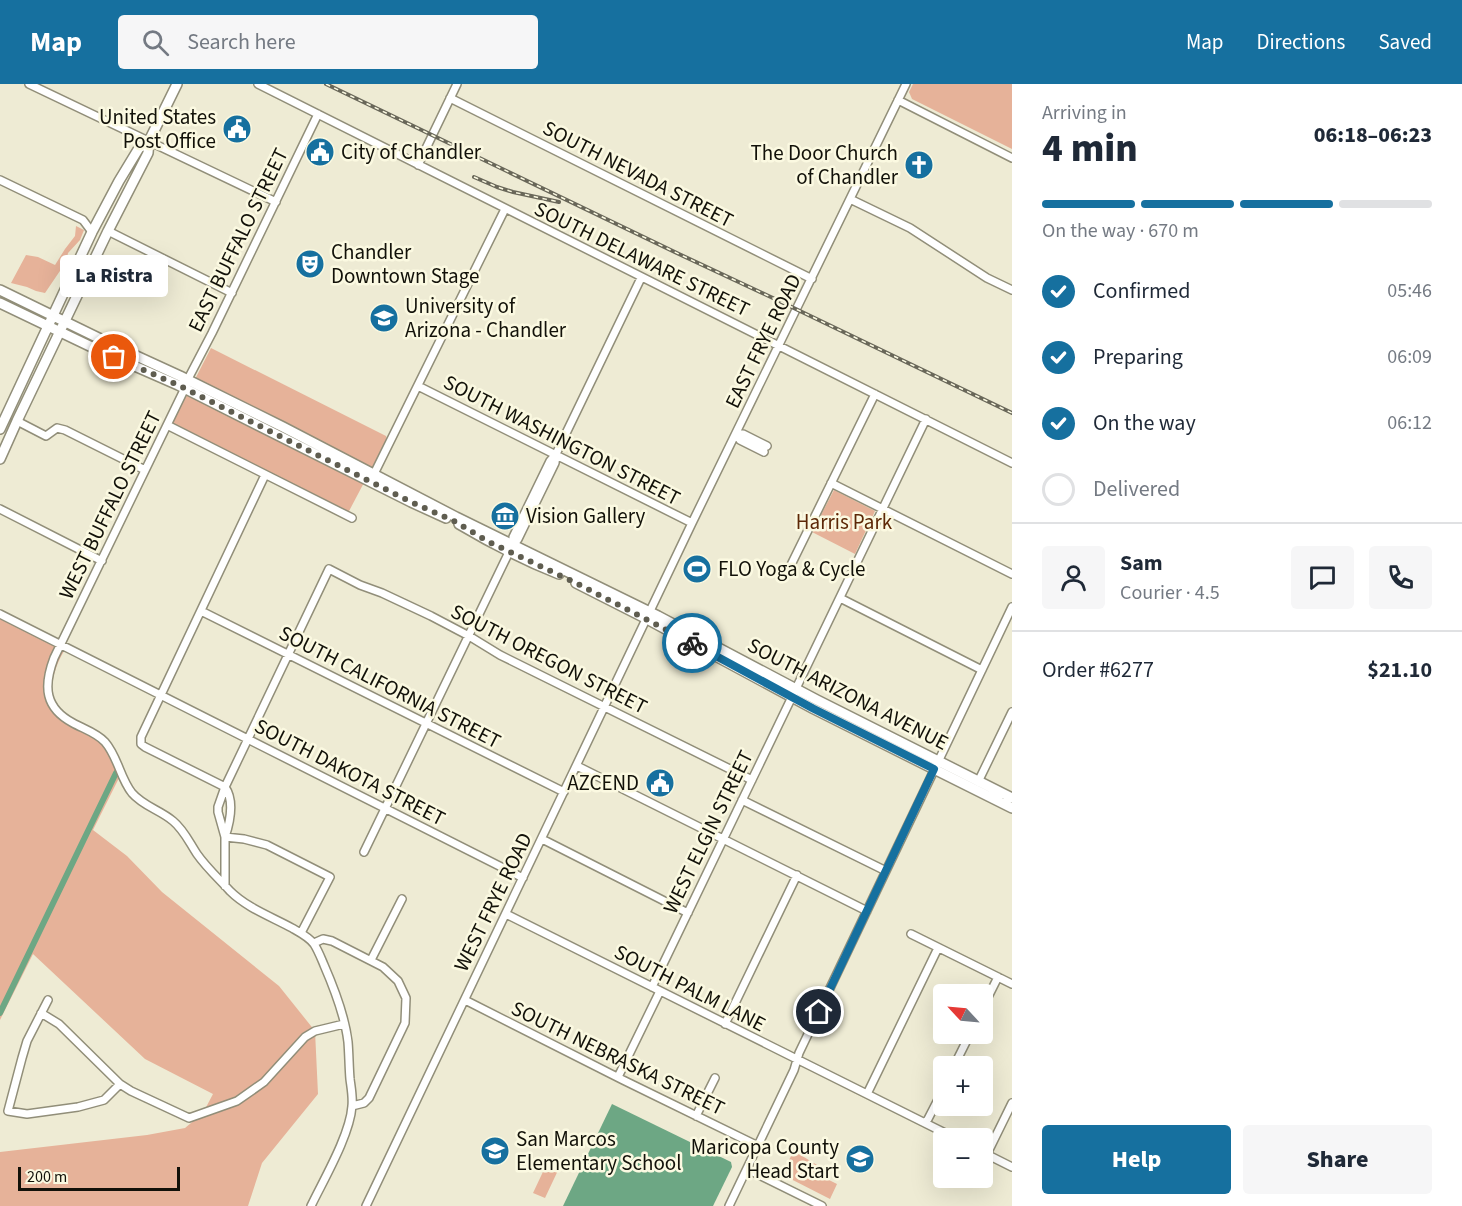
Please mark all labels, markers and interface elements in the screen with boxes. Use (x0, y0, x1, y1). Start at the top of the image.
search box (118, 15, 538, 69)
text: Map (30, 22, 82, 62)
icon: search (139, 26, 172, 59)
text: Search here (187, 26, 296, 58)
text: Map (1186, 27, 1224, 57)
text: Directions (1257, 27, 1345, 57)
text: Saved (1378, 27, 1432, 57)
text: Arriving in (1042, 99, 1127, 127)
place label: United States Post Office (99, 102, 216, 156)
public building icon: United States Post Office (221, 113, 253, 145)
street label: SOUTH NEVADA STREET (538, 113, 738, 235)
text: 06:18–06:23 (1314, 119, 1432, 151)
text: 4 min (1042, 121, 1138, 177)
public building icon: City of Chandler (304, 136, 336, 168)
place label: City of Chandler (341, 137, 482, 167)
place label: The Door Church of Chandler (751, 138, 899, 192)
street label: EAST BUFFALO STREET (180, 143, 296, 337)
church icon: The Door Church of Chandler (903, 149, 935, 181)
street label: SOUTH DELAWARE STREET (529, 194, 755, 324)
text: On the way · 670 m (1042, 217, 1199, 245)
place label: Chandler Downtown Stage (331, 237, 479, 291)
theatre icon: Chandler Downtown Stage (294, 248, 326, 280)
callout: La Ristra (60, 255, 168, 297)
text: La Ristra (75, 262, 153, 290)
street label: EAST FRYE ROAD (717, 269, 809, 413)
icon: check (1042, 275, 1075, 308)
text: Confirmed (1093, 275, 1190, 307)
text: 05:46 (1387, 277, 1432, 305)
place label: University of Arizona - Chandler (405, 291, 567, 345)
school or university icon: University of Arizona - Chandler (368, 302, 400, 334)
pin (88, 331, 139, 382)
icon: bag (97, 340, 130, 373)
icon: check (1042, 341, 1075, 374)
text: Preparing (1093, 341, 1183, 373)
text: 06:09 (1387, 343, 1432, 371)
street label: SOUTH WASHINGTON STREET (438, 367, 686, 513)
street label: WEST BUFFALO STREET (51, 406, 169, 604)
icon: check (1042, 407, 1075, 440)
text: On the way (1093, 407, 1196, 439)
text: 06:12 (1387, 409, 1432, 437)
text: Delivered (1093, 473, 1180, 505)
museum icon: Vision Gallery (489, 500, 521, 532)
place label: Vision Gallery (526, 501, 645, 531)
park label: Harris Park (796, 507, 893, 537)
button: person (1042, 546, 1105, 609)
button: chat (1291, 546, 1354, 609)
button: phone (1369, 546, 1432, 609)
text: Sam (1120, 547, 1163, 579)
sports icon: FLO Yoga & Cycle (681, 553, 713, 585)
place label: FLO Yoga & Cycle (718, 554, 866, 584)
text: Courier · 4.5 (1120, 579, 1220, 607)
street label: SOUTH OREGON STREET (446, 596, 652, 722)
courier (662, 613, 722, 673)
street label: SOUTH CALIFORNIA STREET (274, 618, 506, 756)
icon: bike (676, 627, 709, 660)
street label: SOUTH ARIZONA AVENUE (742, 630, 954, 758)
text: Order #6277 (1042, 654, 1154, 686)
text: $21.10 (1367, 654, 1432, 686)
street label: SOUTH DAKOTA STREET (249, 711, 451, 833)
street label: WEST ELGIN STREET (655, 745, 761, 919)
public building icon: AZCEND (644, 767, 676, 799)
place label: AZCEND (567, 768, 639, 798)
street label: WEST FRYE ROAD (446, 827, 540, 977)
street label: SOUTH PALM LANE (609, 937, 771, 1039)
north arrow (933, 984, 993, 1044)
map controls (933, 984, 993, 1188)
pin (793, 986, 844, 1037)
street label: SOUTH NEBRASKA STREET (506, 993, 730, 1123)
icon: home (802, 995, 835, 1028)
button: + (933, 1056, 993, 1116)
place label: San Marcos Elementary School (516, 1124, 682, 1178)
button: Help (1042, 1125, 1231, 1194)
button: Share (1243, 1125, 1432, 1194)
button: − (933, 1128, 993, 1188)
place label: Maricopa County Head Start (691, 1132, 839, 1186)
school or university icon: San Marcos Elementary School (479, 1135, 511, 1167)
school or university icon: Maricopa County Head Start (844, 1143, 876, 1175)
scale bar (18, 1164, 180, 1192)
text: 200 m (27, 1166, 67, 1188)

